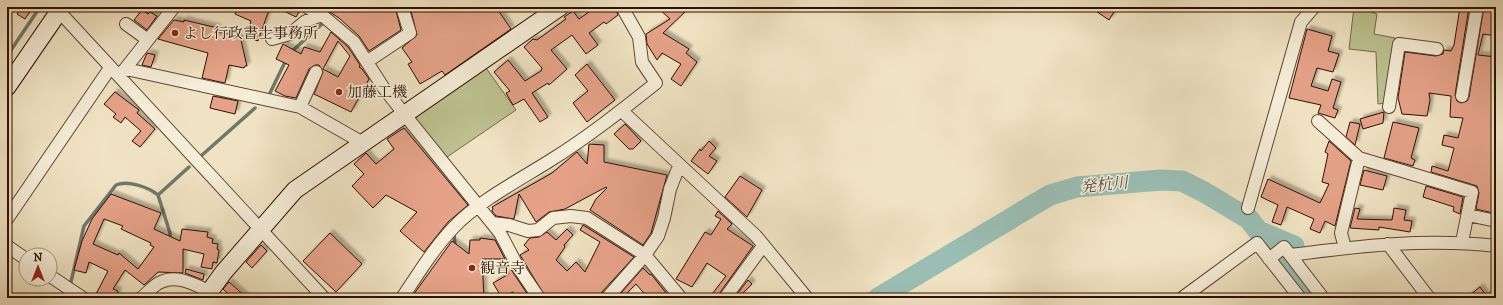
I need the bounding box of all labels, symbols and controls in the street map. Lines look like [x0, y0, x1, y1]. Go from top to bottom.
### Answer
place label: よし行政書士事務所 [183, 24, 318, 43]
marker: よし行政書士事務所 [170, 28, 180, 38]
place label: 加藤工機 [347, 83, 407, 102]
marker: 加藤工機 [334, 87, 344, 97]
water label: 発杭川 [1079, 172, 1131, 197]
north arrow [18, 247, 58, 287]
text: N [33, 251, 43, 265]
place label: 観音寺 [480, 259, 525, 278]
marker: 観音寺 [467, 263, 477, 273]

